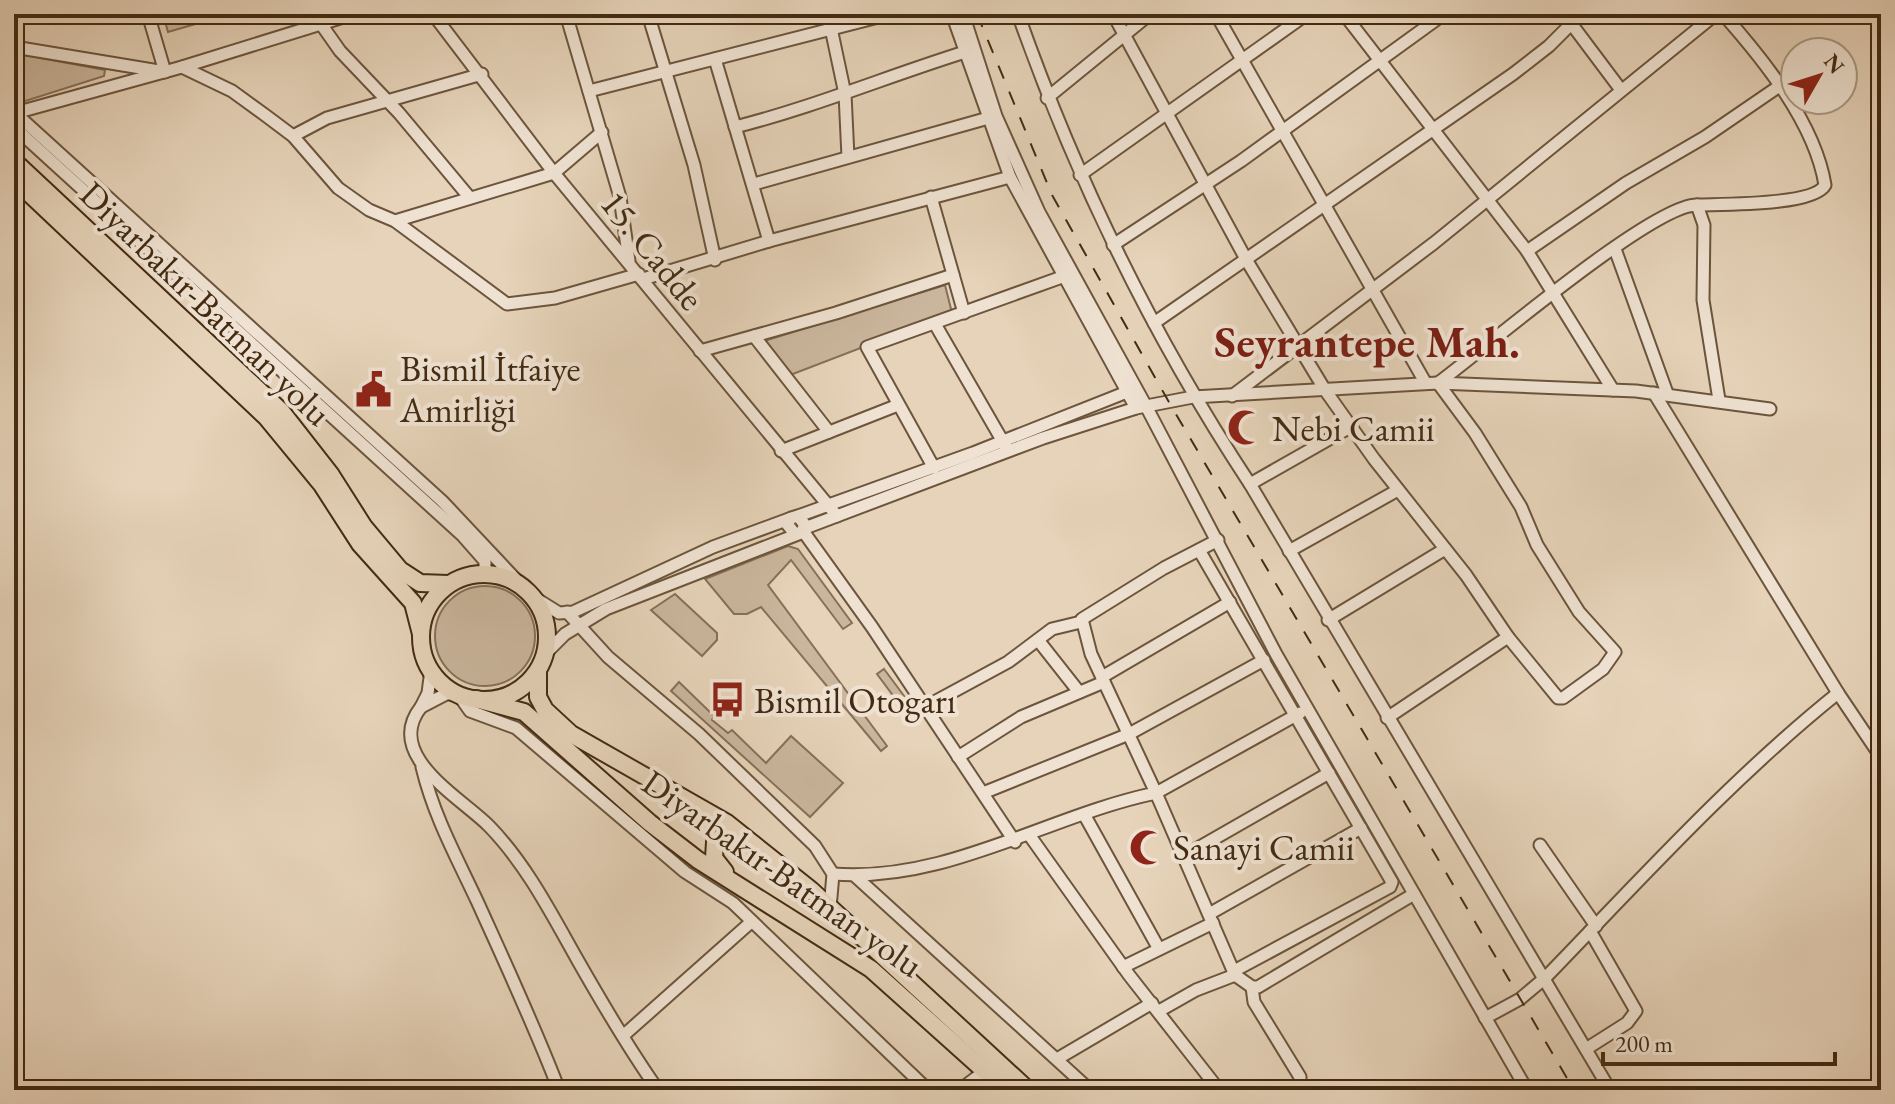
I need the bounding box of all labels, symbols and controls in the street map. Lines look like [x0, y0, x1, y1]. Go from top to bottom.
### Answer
north arrow [1779, 36, 1859, 116]
text: N [1817, 48, 1851, 80]
street label: Diyarbakır-Batman yolu [70, 171, 342, 436]
street label: 15. Cadde [590, 181, 715, 320]
district label: Seyrantepe Mah. [1214, 313, 1520, 370]
place label: Bismil İtfaiye Amirliği [399, 345, 580, 433]
public building icon: Bismil İtfaiye Amirliği [355, 370, 393, 408]
place label: Nebi Camii [1272, 405, 1435, 452]
mosque icon: Nebi Camii [1227, 409, 1265, 447]
place label: Bismil Otogarı [754, 677, 956, 724]
bus stop icon: Bismil Otogarı [709, 681, 747, 719]
street label: Diyarbakır-Batman yolu [633, 759, 932, 988]
place label: Sanayi Camii [1173, 824, 1355, 871]
mosque icon: Sanayi Camii [1128, 828, 1166, 866]
scale bar [1603, 1016, 1835, 1066]
text: 200 m [1615, 1028, 1673, 1059]

